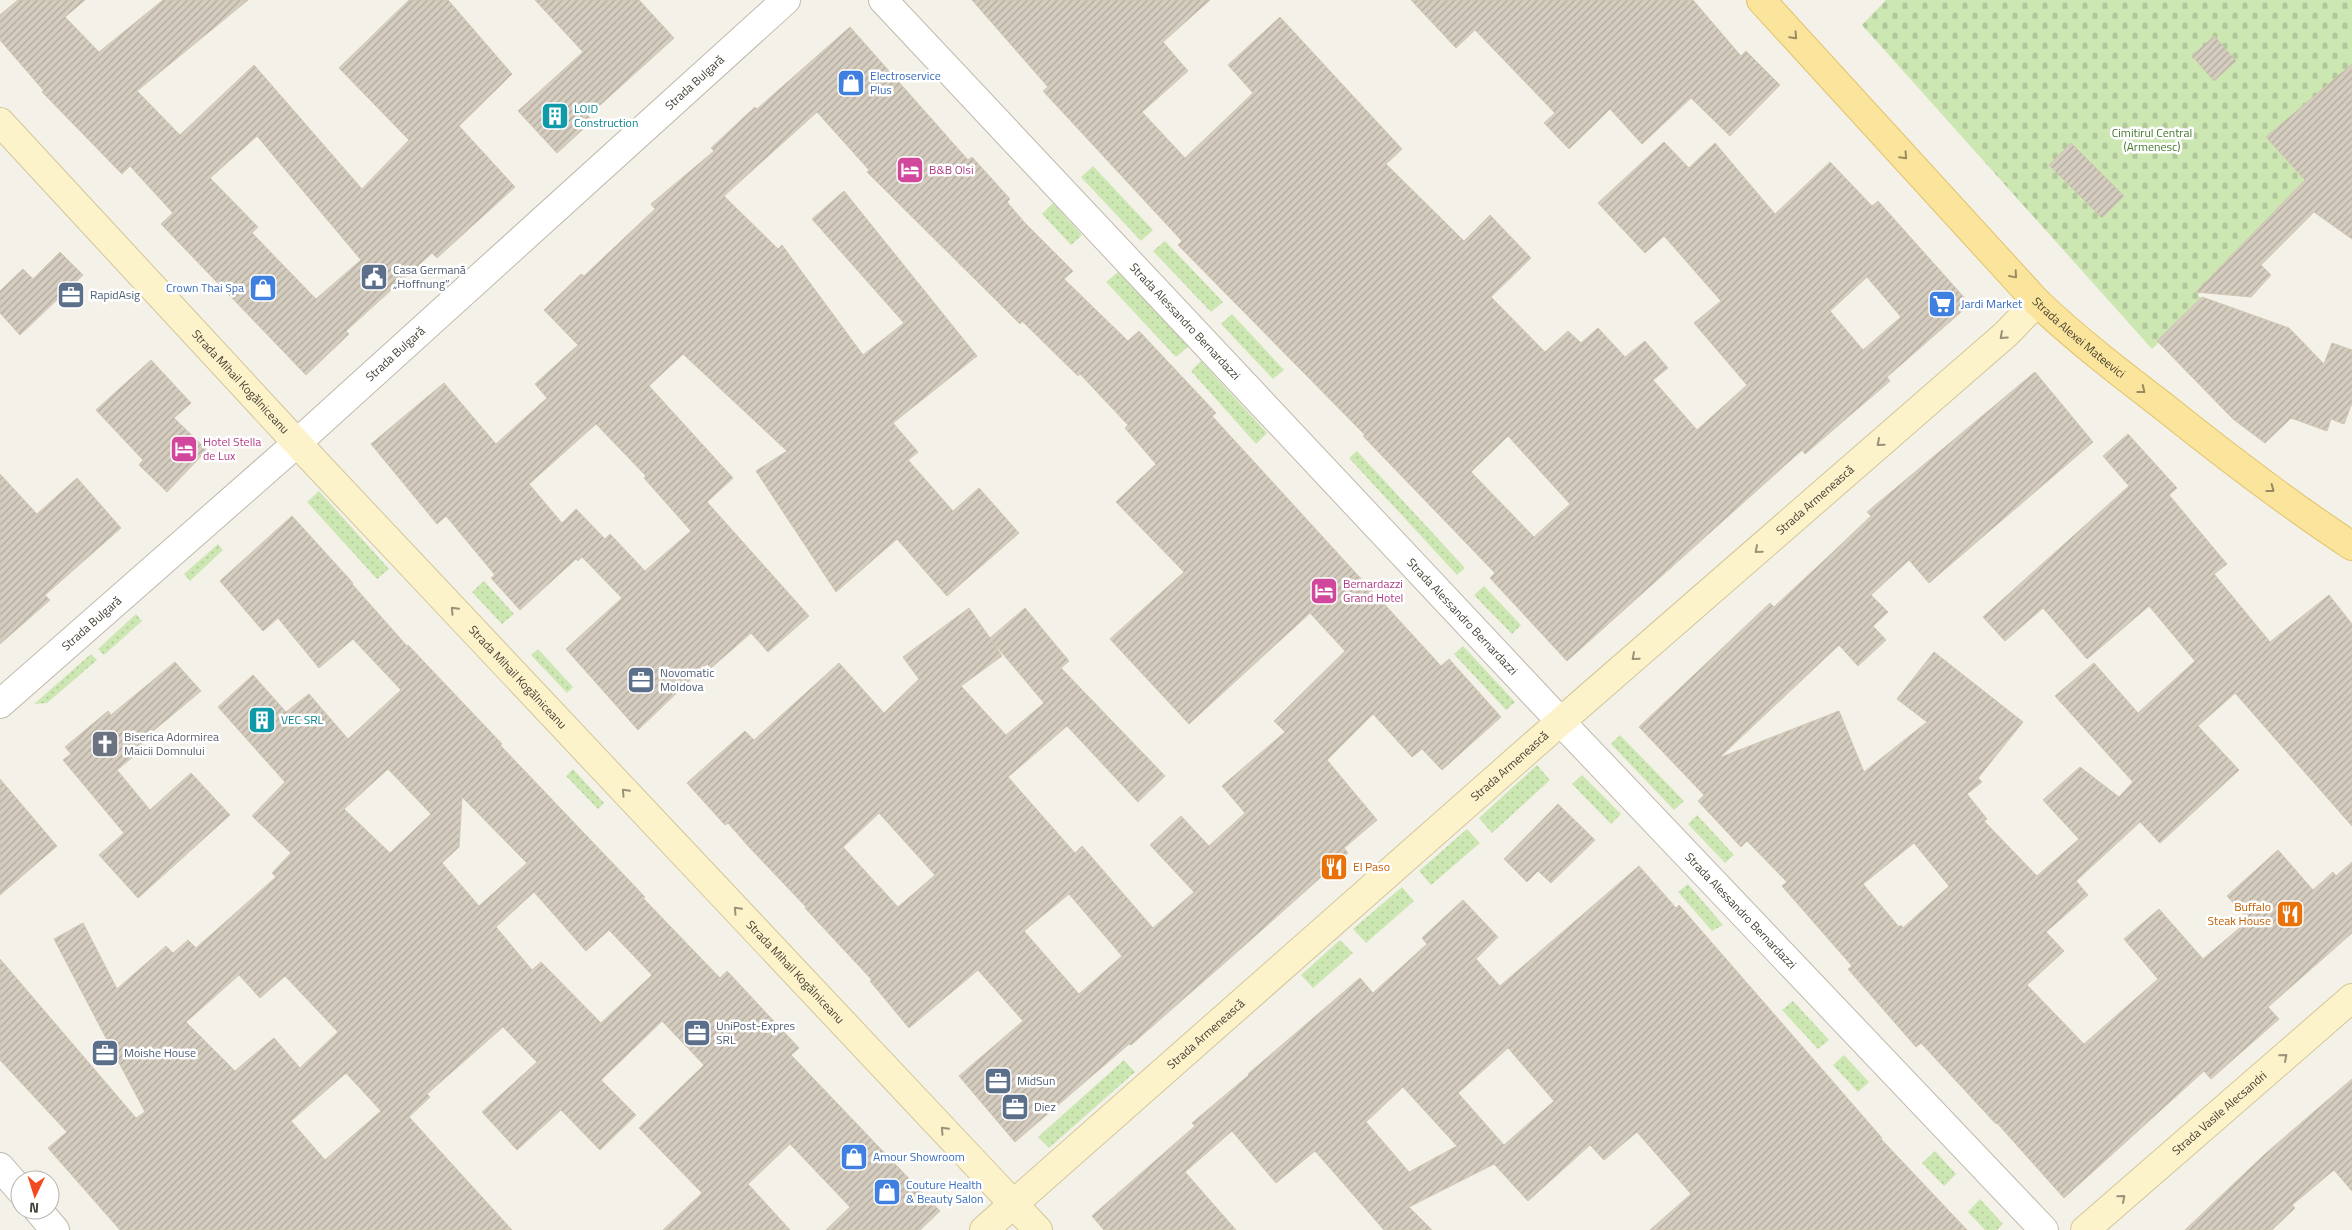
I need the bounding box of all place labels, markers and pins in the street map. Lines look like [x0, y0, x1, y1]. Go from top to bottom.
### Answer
place label: Electroservice Plus [870, 66, 941, 99]
shop icon: Electroservice Plus [836, 68, 866, 98]
place label: LOID Construction [574, 99, 638, 132]
building icon: LOID Construction [540, 101, 570, 131]
hotel icon: B&B Olsi [895, 155, 925, 185]
place label: B&B Olsi [929, 160, 974, 179]
place label: Casa Germană „Hoffnung” [393, 260, 466, 293]
public building icon: Casa Germană „Hoffnung” [359, 262, 389, 292]
shop icon: Crown Thai Spa [248, 273, 278, 303]
place label: Crown Thai Spa [166, 278, 244, 297]
office icon: RapidAsig [56, 280, 86, 310]
place label: RapidAsig [90, 285, 140, 304]
supermarket icon: Jardi Market [1927, 289, 1957, 319]
place label: Jardi Market [1961, 294, 2023, 313]
place label: Hotel Stella de Lux [203, 432, 261, 465]
hotel icon: Hotel Stella de Lux [169, 434, 199, 464]
place label: Bernardazzi Grand Hotel [1343, 574, 1403, 607]
hotel icon: Bernardazzi Grand Hotel [1309, 576, 1339, 606]
place label: Novomatic Moldova [660, 663, 714, 696]
office icon: Novomatic Moldova [626, 665, 656, 695]
building icon: VEC SRL [247, 705, 277, 735]
place label: VEC SRL [281, 710, 324, 729]
place label: Biserica Adormirea Maicii Domnului [124, 727, 219, 760]
church icon: Biserica Adormirea Maicii Domnului [90, 729, 120, 759]
restaurant icon: El Paso [1319, 852, 1349, 882]
place label: El Paso [1353, 857, 1390, 876]
place label: Buffalo Steak House [2208, 897, 2271, 930]
restaurant icon: Buffalo Steak House [2275, 899, 2305, 929]
place label: UniPost-Expres SRL [716, 1016, 795, 1049]
office icon: UniPost-Expres SRL [682, 1018, 712, 1048]
office icon: Moishe House [90, 1038, 120, 1068]
place label: Moishe House [124, 1043, 196, 1062]
office icon: MidSun [983, 1066, 1013, 1096]
place label: MidSun [1017, 1071, 1055, 1090]
office icon: Diez [1000, 1092, 1030, 1122]
place label: Diez [1034, 1097, 1056, 1116]
shop icon: Amour Showroom [839, 1142, 869, 1172]
place label: Amour Showroom [873, 1147, 965, 1166]
place label: Couture Health & Beauty Salon [906, 1175, 983, 1208]
shop icon: Couture Health & Beauty Salon [872, 1177, 902, 1207]

